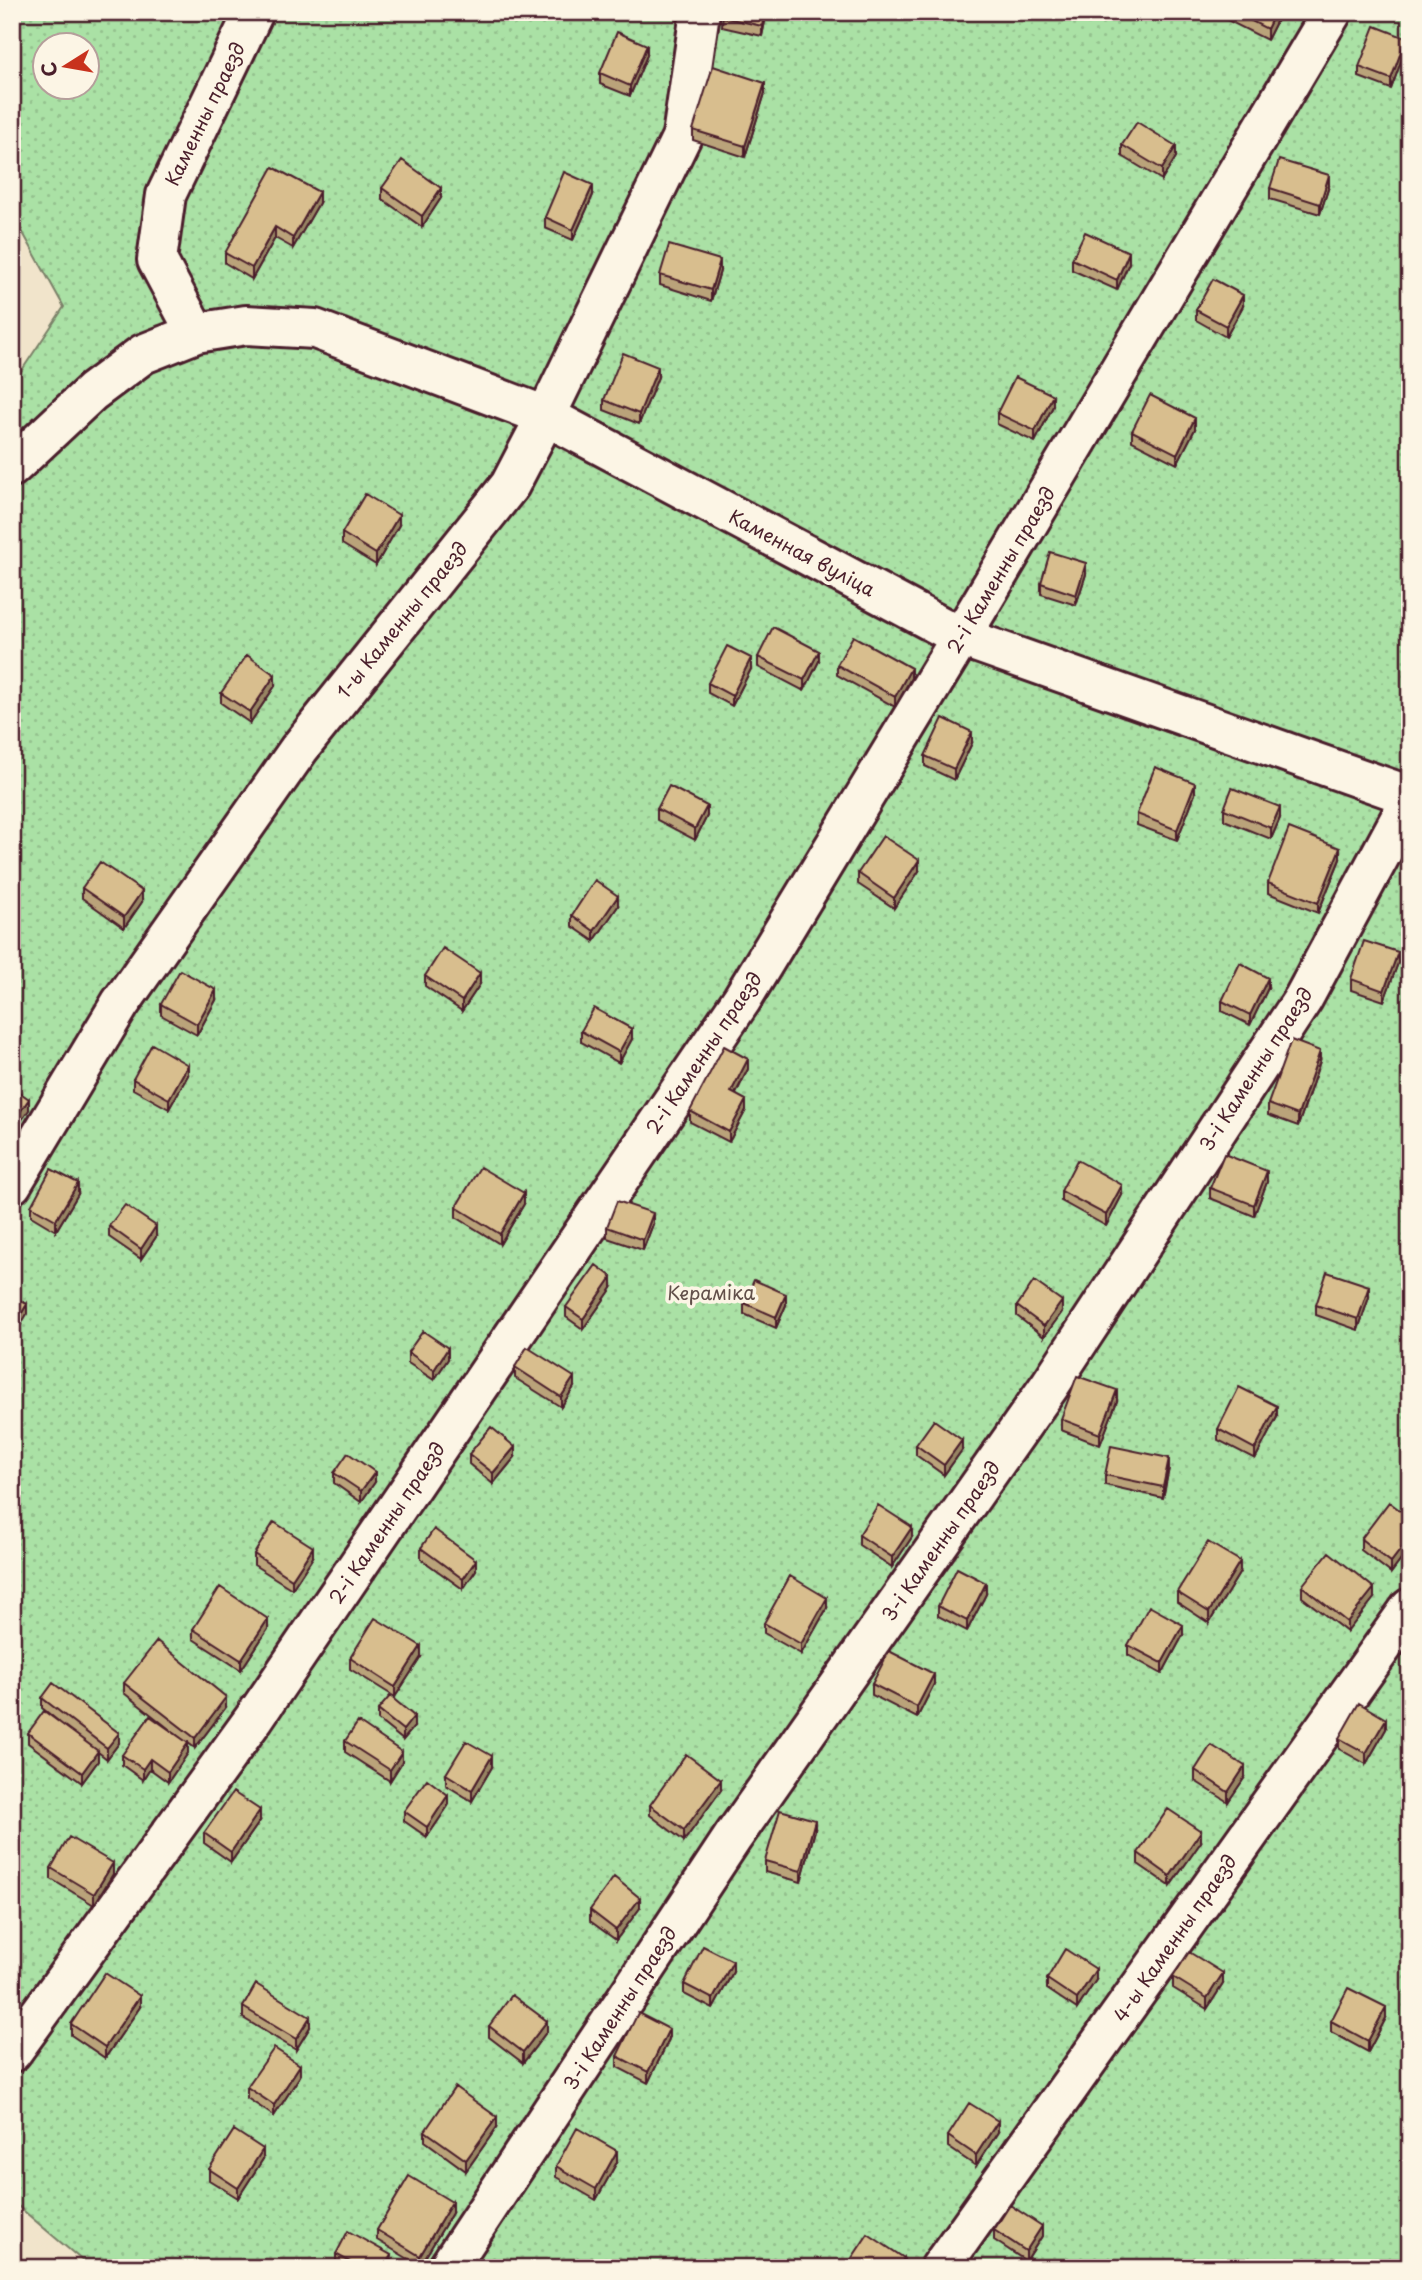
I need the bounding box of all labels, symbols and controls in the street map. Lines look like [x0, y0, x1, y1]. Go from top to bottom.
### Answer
north arrow [32, 32, 102, 102]
street label: Каменны праезд [157, 37, 251, 190]
text: С [33, 60, 63, 79]
street label: 2-і Каменны праезд [939, 481, 1061, 658]
street label: Каменная вуліца [724, 502, 881, 603]
street label: 1-ы Каменны праезд [329, 535, 473, 704]
street label: 2-і Каменны праезд [638, 966, 768, 1139]
street label: 3-і Каменны праезд [1192, 981, 1319, 1156]
park label: Кераміка [667, 1278, 755, 1306]
street label: 2-і Каменны праезд [321, 1436, 451, 1609]
street label: 3-і Каменны праезд [874, 1455, 1006, 1626]
street label: 4-ы Каменны праезд [1106, 1848, 1243, 2027]
street label: 3-і Каменны праезд [556, 1920, 683, 2095]

